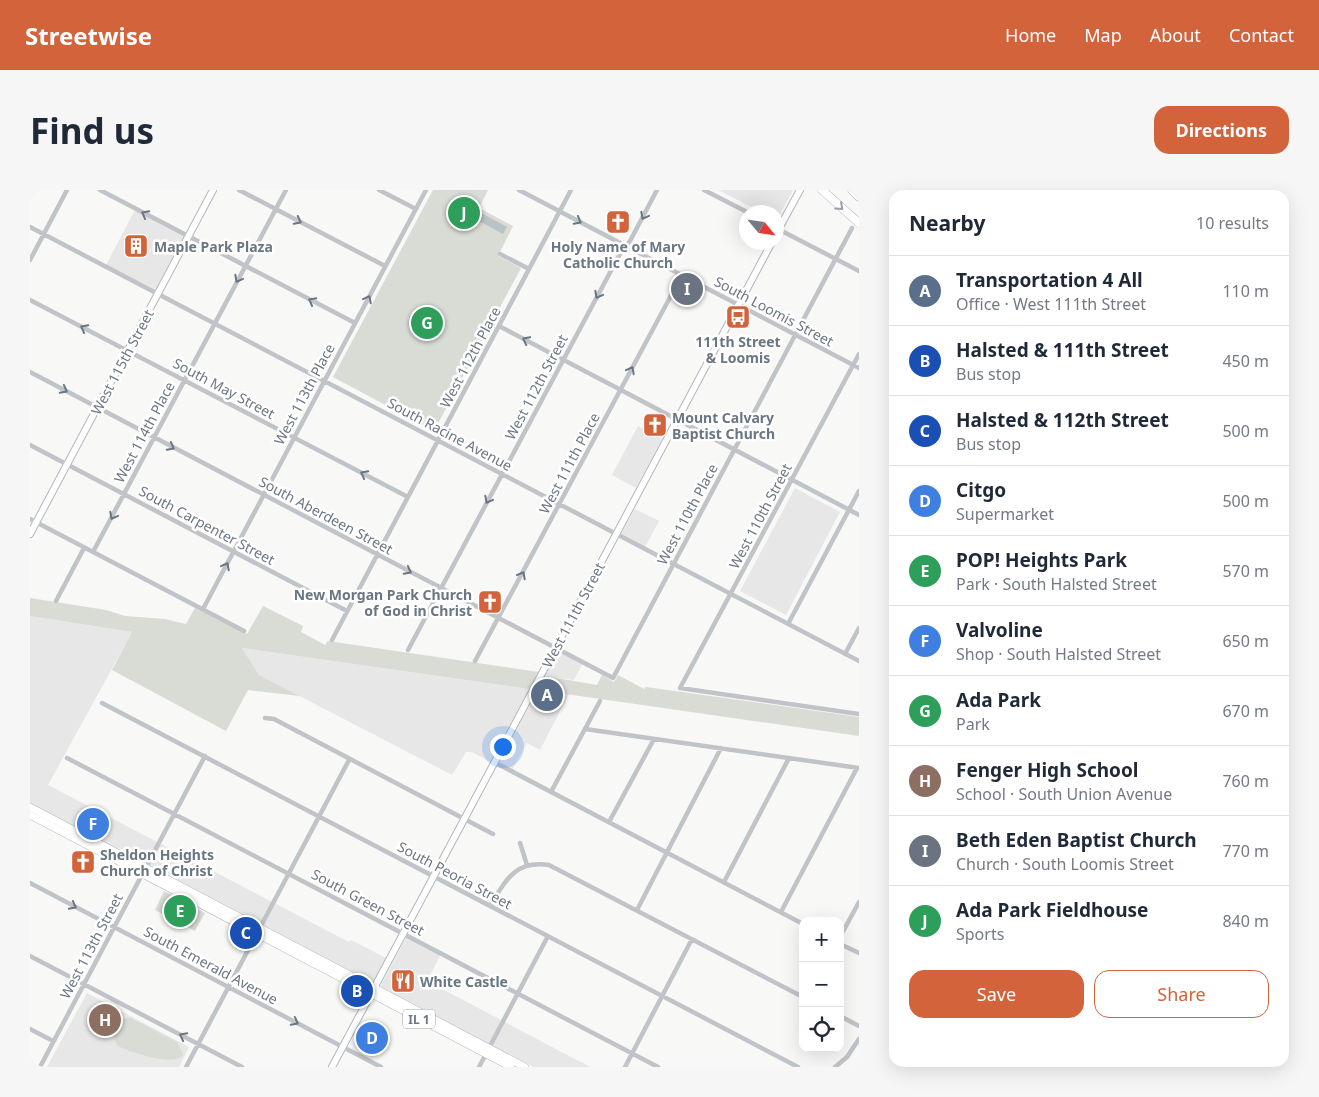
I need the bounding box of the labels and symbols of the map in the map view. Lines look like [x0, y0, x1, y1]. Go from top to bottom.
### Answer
pin: J [448, 194, 480, 232]
one-way arrow [835, 201, 844, 210]
north arrow [739, 205, 784, 250]
church icon: Holy Name of Mary Catholic Church [605, 209, 631, 235]
one-way arrow [141, 210, 150, 220]
one-way arrow [640, 210, 650, 219]
one-way arrow [293, 214, 302, 224]
one-way arrow [573, 215, 582, 225]
building icon: Maple Park Plaza [123, 233, 149, 259]
place label: Maple Park Plaza [154, 237, 273, 256]
place label: Holy Name of Mary Catholic Church [551, 237, 685, 272]
pin: I [671, 270, 703, 308]
street label: South Loomis Street [711, 271, 837, 351]
one-way arrow [234, 274, 244, 283]
one-way arrow [594, 290, 604, 299]
one-way arrow [362, 296, 372, 305]
one-way arrow [308, 297, 317, 307]
street label: West 112th Place [435, 303, 505, 411]
pin: G [411, 304, 443, 342]
bus stop icon: 111th Street & Loomis [725, 304, 751, 330]
street label: West 115th Street [86, 306, 158, 418]
one-way arrow [81, 324, 90, 334]
street label: West 112th Street [500, 331, 572, 443]
place label: 111th Street & Loomis [695, 332, 781, 367]
one-way arrow [522, 336, 531, 346]
street label: West 113th Place [269, 340, 339, 448]
street label: South May Street [170, 353, 278, 423]
one-way arrow [625, 366, 635, 375]
street label: West 114th Place [109, 378, 179, 486]
one-way arrow [58, 384, 67, 394]
street label: South Racine Avenue [384, 393, 516, 475]
place label: Mount Calvary Baptist Church [672, 408, 775, 443]
street label: West 111th Place [534, 409, 604, 517]
church icon: Mount Calvary Baptist Church [642, 412, 668, 438]
one-way arrow [166, 440, 175, 450]
street label: West 110th Place [652, 460, 722, 568]
street label: West 110th Street [724, 460, 796, 572]
one-way arrow [361, 470, 370, 480]
street label: South Aberdeen Street [256, 472, 396, 558]
street label: South Carpenter Street [136, 481, 278, 569]
one-way arrow [484, 495, 494, 504]
one-way arrow [109, 510, 119, 519]
street label: West 111th Street [537, 559, 609, 671]
one-way arrow [220, 563, 230, 572]
one-way arrow [403, 565, 412, 575]
one-way arrow [515, 571, 525, 580]
place label: New Morgan Park Church of God in Christ [294, 585, 472, 620]
church icon: New Morgan Park Church of God in Christ [477, 589, 503, 615]
pin: A [531, 676, 563, 714]
your location [490, 734, 516, 760]
pin: F [77, 805, 109, 843]
street label: South Peoria Street [394, 837, 516, 913]
place label: Sheldon Heights Church of Christ [100, 845, 214, 880]
church icon: Sheldon Heights Church of Christ [70, 849, 96, 875]
street label: South Green Street [308, 864, 428, 940]
street label: West 113th Street [55, 890, 127, 1002]
pin: E [164, 892, 196, 930]
one-way arrow [68, 900, 77, 910]
pin: C [230, 914, 262, 952]
street label: South Emerald Avenue [141, 922, 281, 1008]
restaurant icon: White Castle [390, 968, 416, 994]
pin: B [341, 972, 373, 1010]
place label: White Castle [420, 972, 508, 991]
pin: H [89, 1001, 121, 1039]
road number: IL 1 [403, 1010, 435, 1029]
one-way arrow [289, 1016, 298, 1026]
pin: D [356, 1019, 388, 1057]
one-way arrow [179, 1032, 188, 1042]

